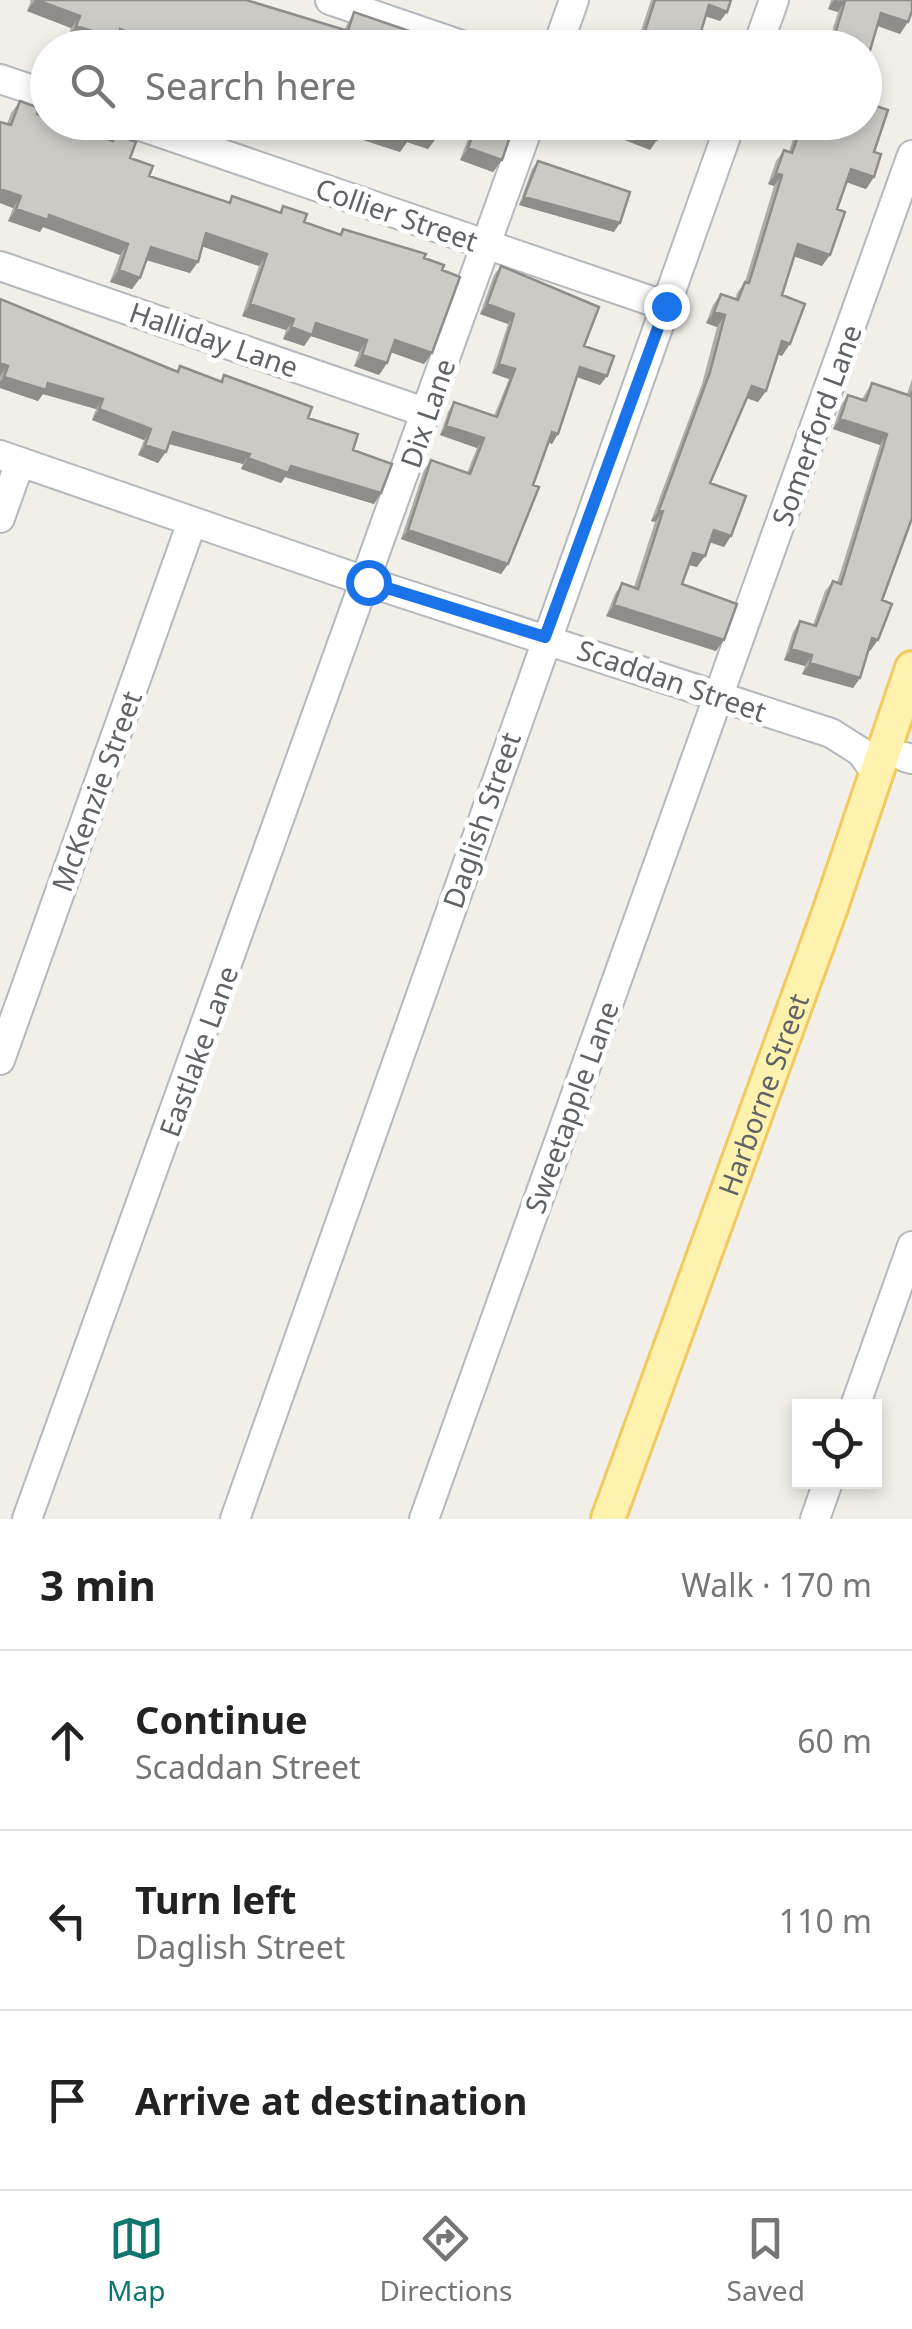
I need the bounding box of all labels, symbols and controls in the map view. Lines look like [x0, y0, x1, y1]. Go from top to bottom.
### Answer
search box [30, 30, 882, 140]
icon: search [65, 58, 120, 113]
text: Search here [145, 59, 356, 111]
street label: Collier Street [311, 169, 483, 259]
route end [644, 284, 690, 330]
street label: Halliday Lane [125, 292, 303, 386]
street label: Somerford Lane [762, 319, 870, 531]
street label: Dix Lane [391, 353, 463, 473]
route start [346, 560, 392, 606]
street label: Scaddan Street [572, 630, 772, 730]
street label: McKenzie Street [42, 685, 150, 897]
street label: Daglish Street [433, 727, 529, 913]
street label: Eastlake Lane [149, 960, 247, 1142]
street label: Harborne Street [709, 988, 817, 1201]
street label: Sweetapple Lane [515, 996, 627, 1218]
map controls [792, 1399, 882, 1489]
button: locate [792, 1399, 882, 1489]
text: 3 min [40, 1556, 156, 1613]
text: Walk · 170 m [681, 1563, 872, 1606]
text: Continue [135, 1693, 308, 1745]
icon: ahead [40, 1713, 95, 1768]
text: 60 m [797, 1719, 872, 1762]
text: Scaddan Street [135, 1745, 361, 1788]
text: Turn left [135, 1873, 297, 1925]
icon: left [40, 1893, 95, 1948]
text: 110 m [779, 1899, 872, 1942]
text: Daglish Street [135, 1925, 345, 1968]
icon: arrive [40, 2073, 95, 2128]
text: Arrive at destination [135, 2074, 527, 2126]
tab: Map [107, 2211, 165, 2309]
tab: Directions [380, 2211, 512, 2309]
tab: Saved [727, 2211, 805, 2309]

